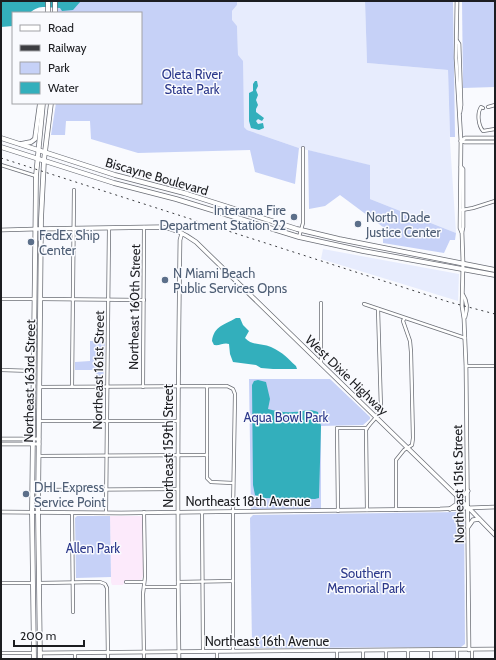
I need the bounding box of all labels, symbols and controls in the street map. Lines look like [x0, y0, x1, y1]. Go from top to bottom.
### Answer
legend [12, 12, 142, 104]
text: Road [48, 20, 74, 35]
text: Railway [48, 40, 86, 55]
text: Park [48, 60, 70, 75]
park label: Oleta River State Park [162, 66, 223, 97]
text: Water [48, 80, 79, 95]
street label: Biscayne Boulevard [104, 154, 210, 198]
place label: Interama Fire Department Station 22 [159, 202, 286, 233]
place label: North Dade Justice Center [365, 209, 442, 240]
marker: Interama Fire Department Station 22 [289, 212, 299, 222]
marker: North Dade Justice Center [353, 219, 363, 229]
place label: FedEx Ship Center [39, 227, 100, 258]
marker: FedEx Ship Center [26, 237, 36, 247]
street label: Northeast 160th Street [125, 243, 143, 370]
place label: N Miami Beach Public Services Opns [173, 265, 288, 296]
marker: N Miami Beach Public Services Opns [160, 275, 170, 285]
street label: Northeast 161st Street [89, 310, 107, 430]
street label: Northeast 163rd Street [20, 319, 38, 443]
street label: West Dixie Highway [302, 331, 392, 419]
street label: Northeast 159th Street [160, 384, 176, 508]
park label: Aqua Bowl Park [244, 409, 329, 425]
street label: Northeast 151st Street [449, 424, 467, 544]
place label: DHL Express Service Point [34, 479, 106, 510]
marker: DHL Express Service Point [21, 489, 31, 499]
street label: Northeast 18th Avenue [186, 493, 311, 509]
park label: Allen Park [66, 540, 120, 556]
park label: Southern Memorial Park [327, 565, 405, 596]
scale bar [14, 622, 84, 648]
text: 200 m [20, 628, 56, 643]
street label: Northeast 16th Avenue [205, 633, 330, 649]

